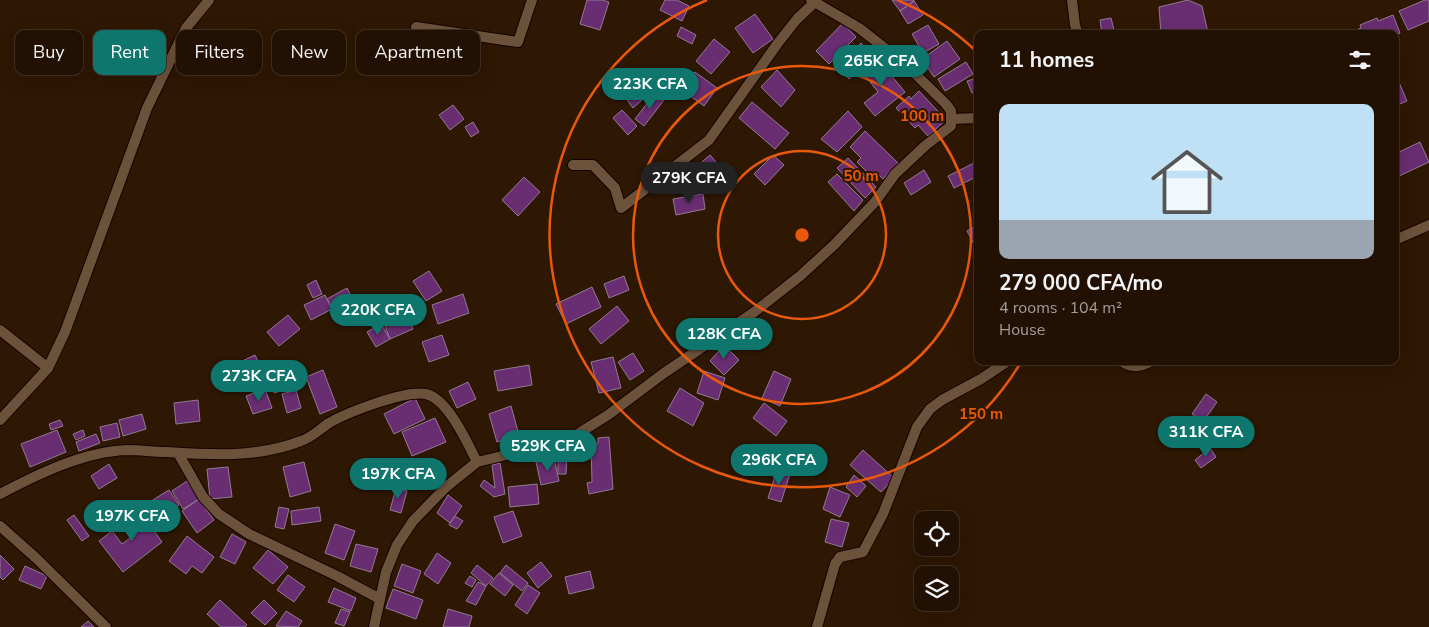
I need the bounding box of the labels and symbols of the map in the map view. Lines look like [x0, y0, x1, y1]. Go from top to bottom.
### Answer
pin: 265K CFA [829, 44, 933, 87]
pin: 223K CFA [598, 68, 702, 110]
text: 100 m [900, 106, 944, 126]
pin: 279K CFA [637, 162, 741, 204]
text: 50 m [843, 166, 879, 186]
centre of rings [793, 226, 811, 244]
pin: 220K CFA [326, 294, 430, 336]
pin: 128K CFA [672, 318, 776, 360]
pin: 273K CFA [207, 360, 311, 402]
text: 150 m [959, 404, 1003, 424]
pin: 311K CFA [1154, 416, 1258, 458]
pin: 529K CFA [496, 430, 600, 472]
pin: 296K CFA [727, 444, 831, 486]
pin: 197K CFA [346, 458, 450, 500]
pin: 197K CFA [80, 500, 184, 542]

